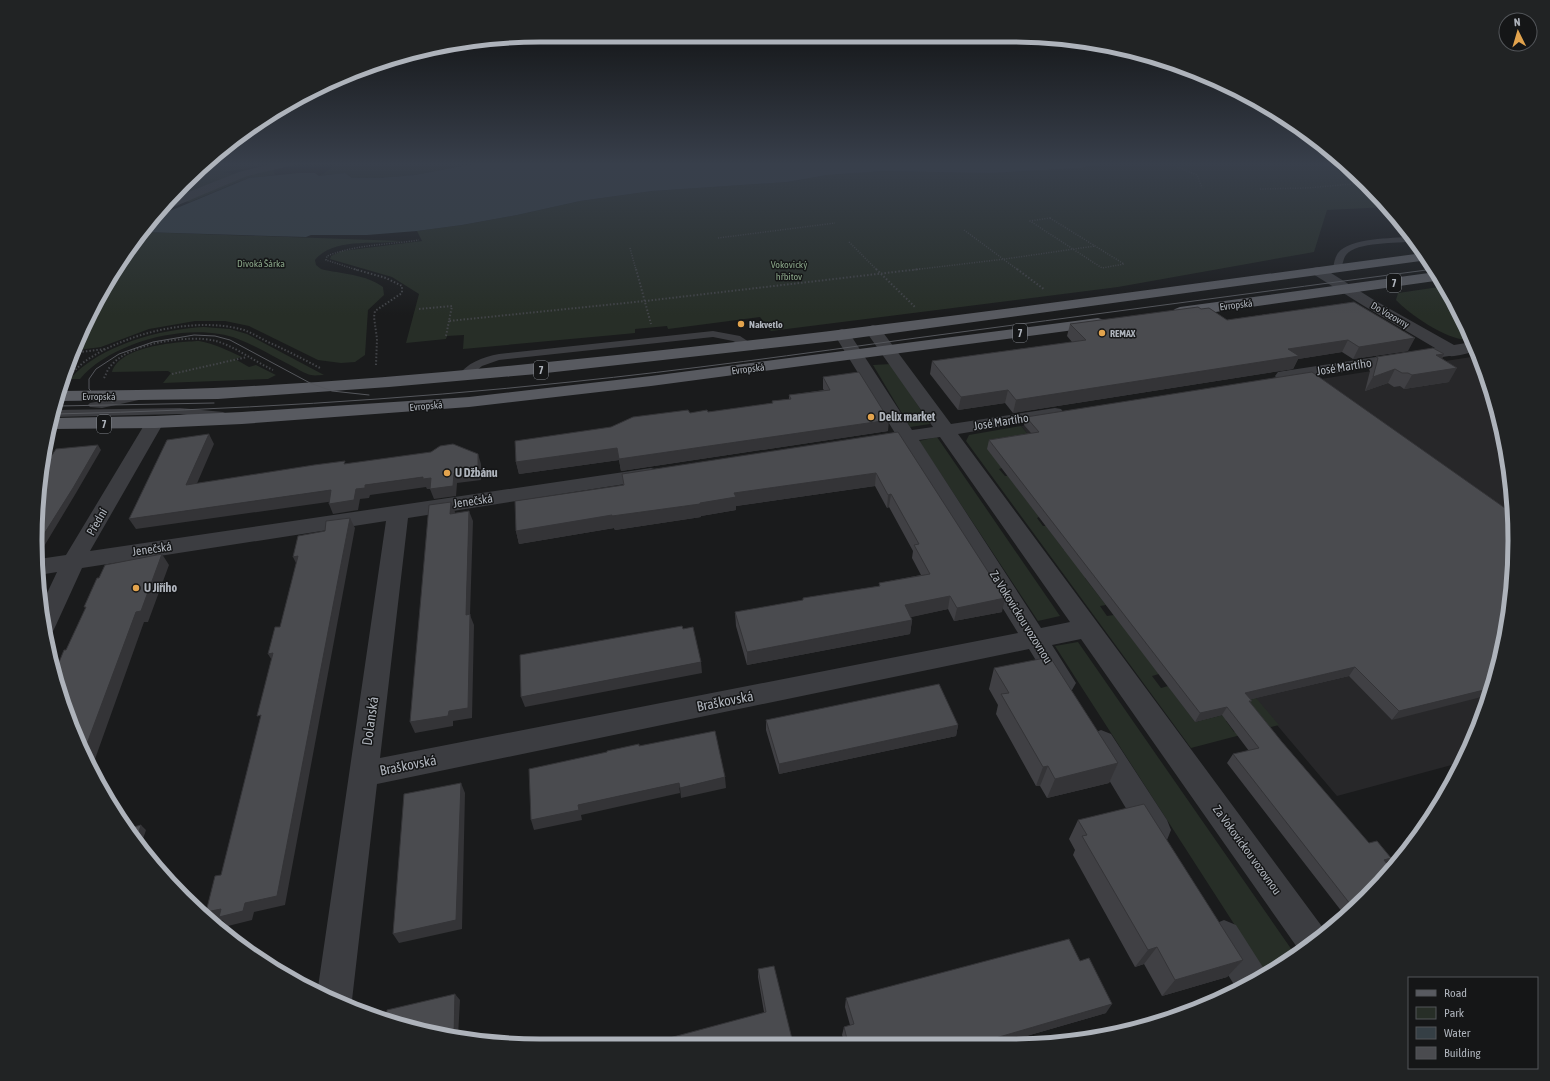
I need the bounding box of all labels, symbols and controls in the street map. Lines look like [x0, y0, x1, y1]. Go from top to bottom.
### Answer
north arrow [1498, 12, 1538, 52]
text: N [1513, 16, 1521, 28]
park label: Divoká Šárka [237, 258, 285, 269]
park label: Vokovický hřbitov [771, 259, 807, 282]
road number: 7 [1387, 274, 1401, 292]
street label: Evropská [1219, 297, 1254, 312]
street label: Do Vozovny [1369, 300, 1411, 330]
marker: Nakvetlo [736, 319, 746, 329]
place label: Nakvetlo [749, 319, 783, 330]
road number: 7 [1013, 324, 1027, 342]
marker: REMAX [1097, 328, 1107, 338]
place label: REMAX [1110, 328, 1136, 339]
street label: José Martího [1315, 356, 1373, 378]
road number: 7 [534, 361, 548, 379]
street label: Evropská [731, 361, 766, 376]
street label: Evropská [82, 391, 116, 402]
street label: Evropská [409, 399, 443, 413]
place label: Delix market [879, 410, 936, 424]
street label: José Martího [972, 411, 1030, 433]
marker: Delix market [866, 412, 876, 422]
road number: 7 [97, 415, 111, 433]
place label: U Džbánu [455, 466, 498, 480]
marker: U Džbánu [442, 468, 452, 478]
street label: Jenečská [452, 491, 494, 511]
street label: Přední [84, 506, 110, 538]
street label: Jenečská [131, 539, 173, 559]
street label: Za Vokovickou vozovnou [987, 568, 1055, 666]
place label: U Jiřího [144, 581, 177, 595]
marker: U Jiřího [131, 583, 141, 593]
street label: Braškovská [695, 688, 755, 714]
street label: Dolanská [359, 696, 381, 746]
street label: Braškovská [378, 752, 438, 778]
street label: Za Vokovickou vozovnou [1210, 803, 1284, 898]
legend [1408, 977, 1538, 1069]
text: Road [1444, 986, 1467, 1000]
text: Park [1444, 1006, 1465, 1020]
text: Water [1444, 1026, 1471, 1040]
text: Building [1444, 1046, 1482, 1060]

